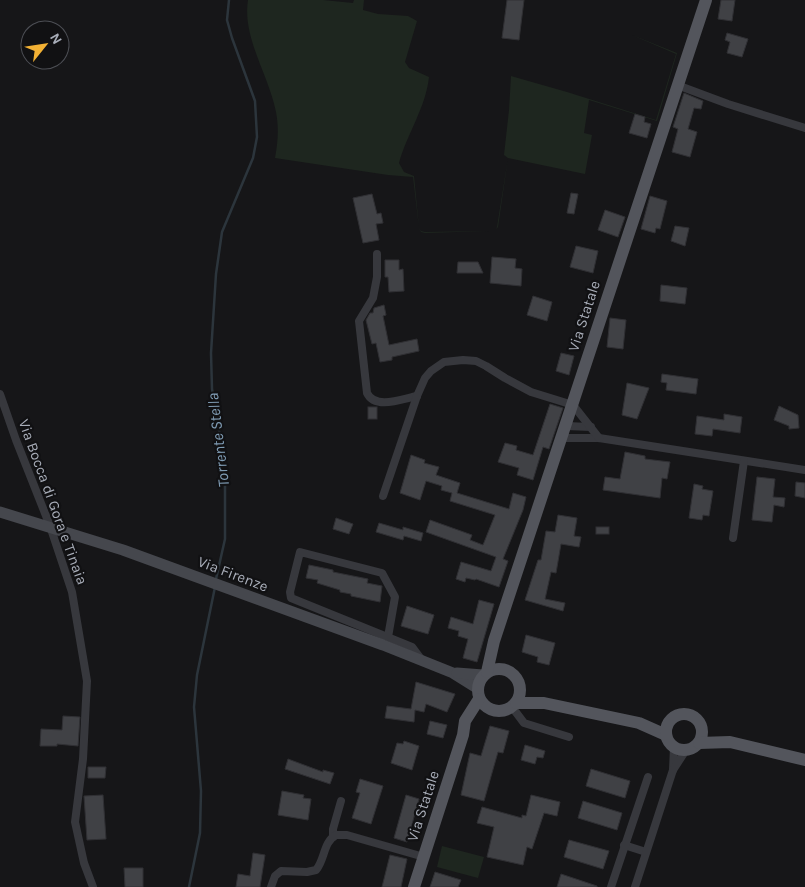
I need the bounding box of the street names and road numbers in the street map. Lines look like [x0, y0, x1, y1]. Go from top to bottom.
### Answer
street label: Via Statale [564, 278, 604, 354]
street label: Via Bocca di Gora e Tinaia [15, 417, 91, 587]
street label: Via Firenze [195, 552, 271, 596]
street label: Via Statale [403, 768, 443, 844]

